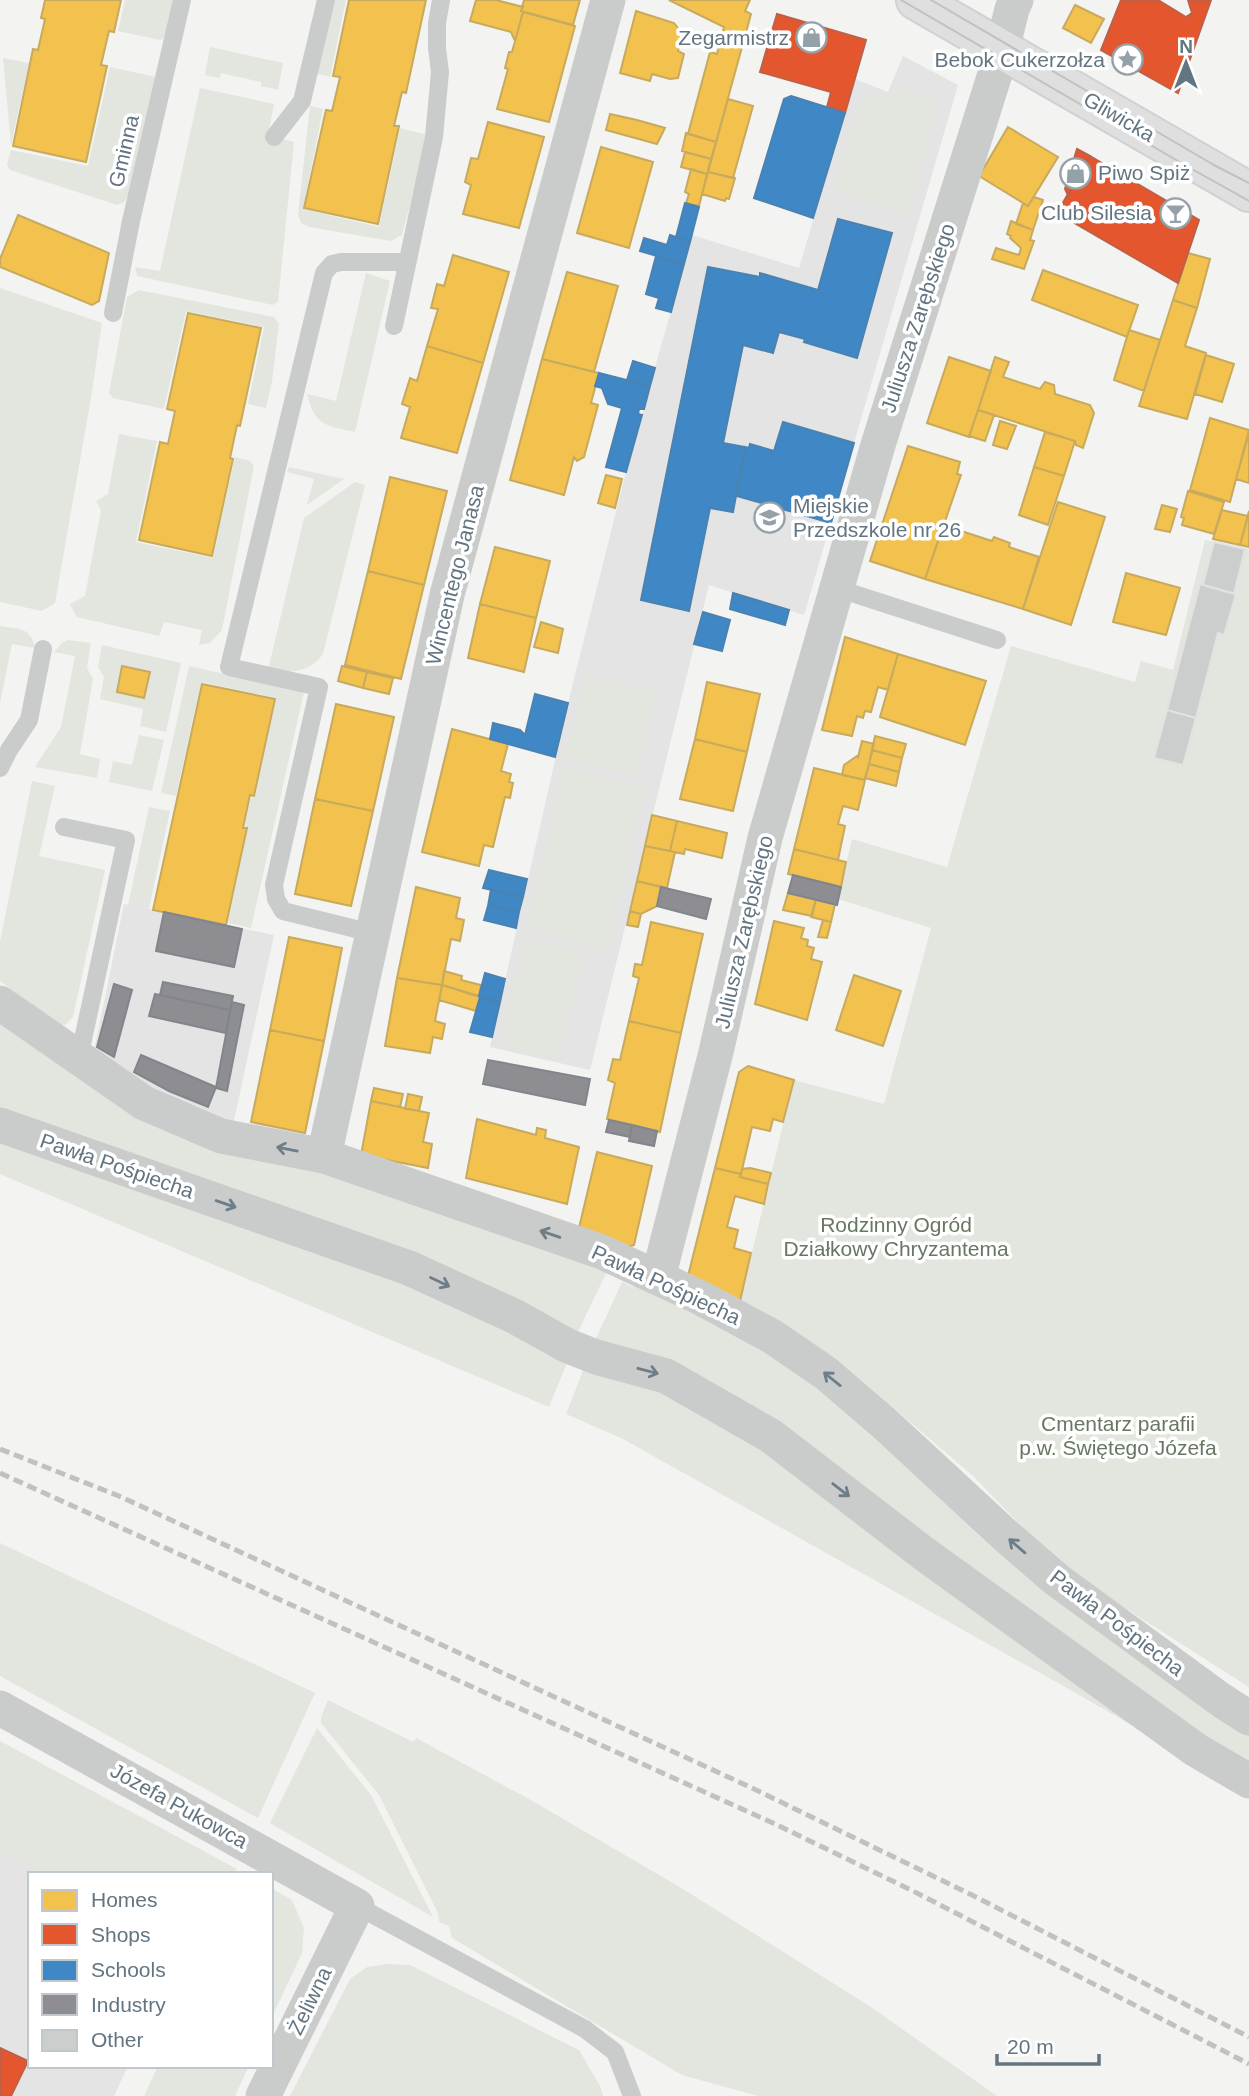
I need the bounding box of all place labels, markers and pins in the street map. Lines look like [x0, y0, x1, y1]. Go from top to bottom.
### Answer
shop icon: Zegarmistrz [795, 21, 829, 55]
place label: Zegarmistrz [678, 26, 789, 49]
place icon: Bebok Cukerzołza [1111, 43, 1145, 77]
place label: Bebok Cukerzołza [935, 48, 1105, 71]
shop icon: Piwo Spiż [1058, 156, 1092, 190]
place label: Piwo Spiż [1098, 161, 1190, 184]
bar icon: Club Silesia [1158, 196, 1192, 230]
place label: Club Silesia [1041, 201, 1152, 224]
place label: Miejskie Przedszkole nr 26 [793, 494, 961, 541]
school or university icon: Miejskie Przedszkole nr 26 [753, 501, 787, 535]

